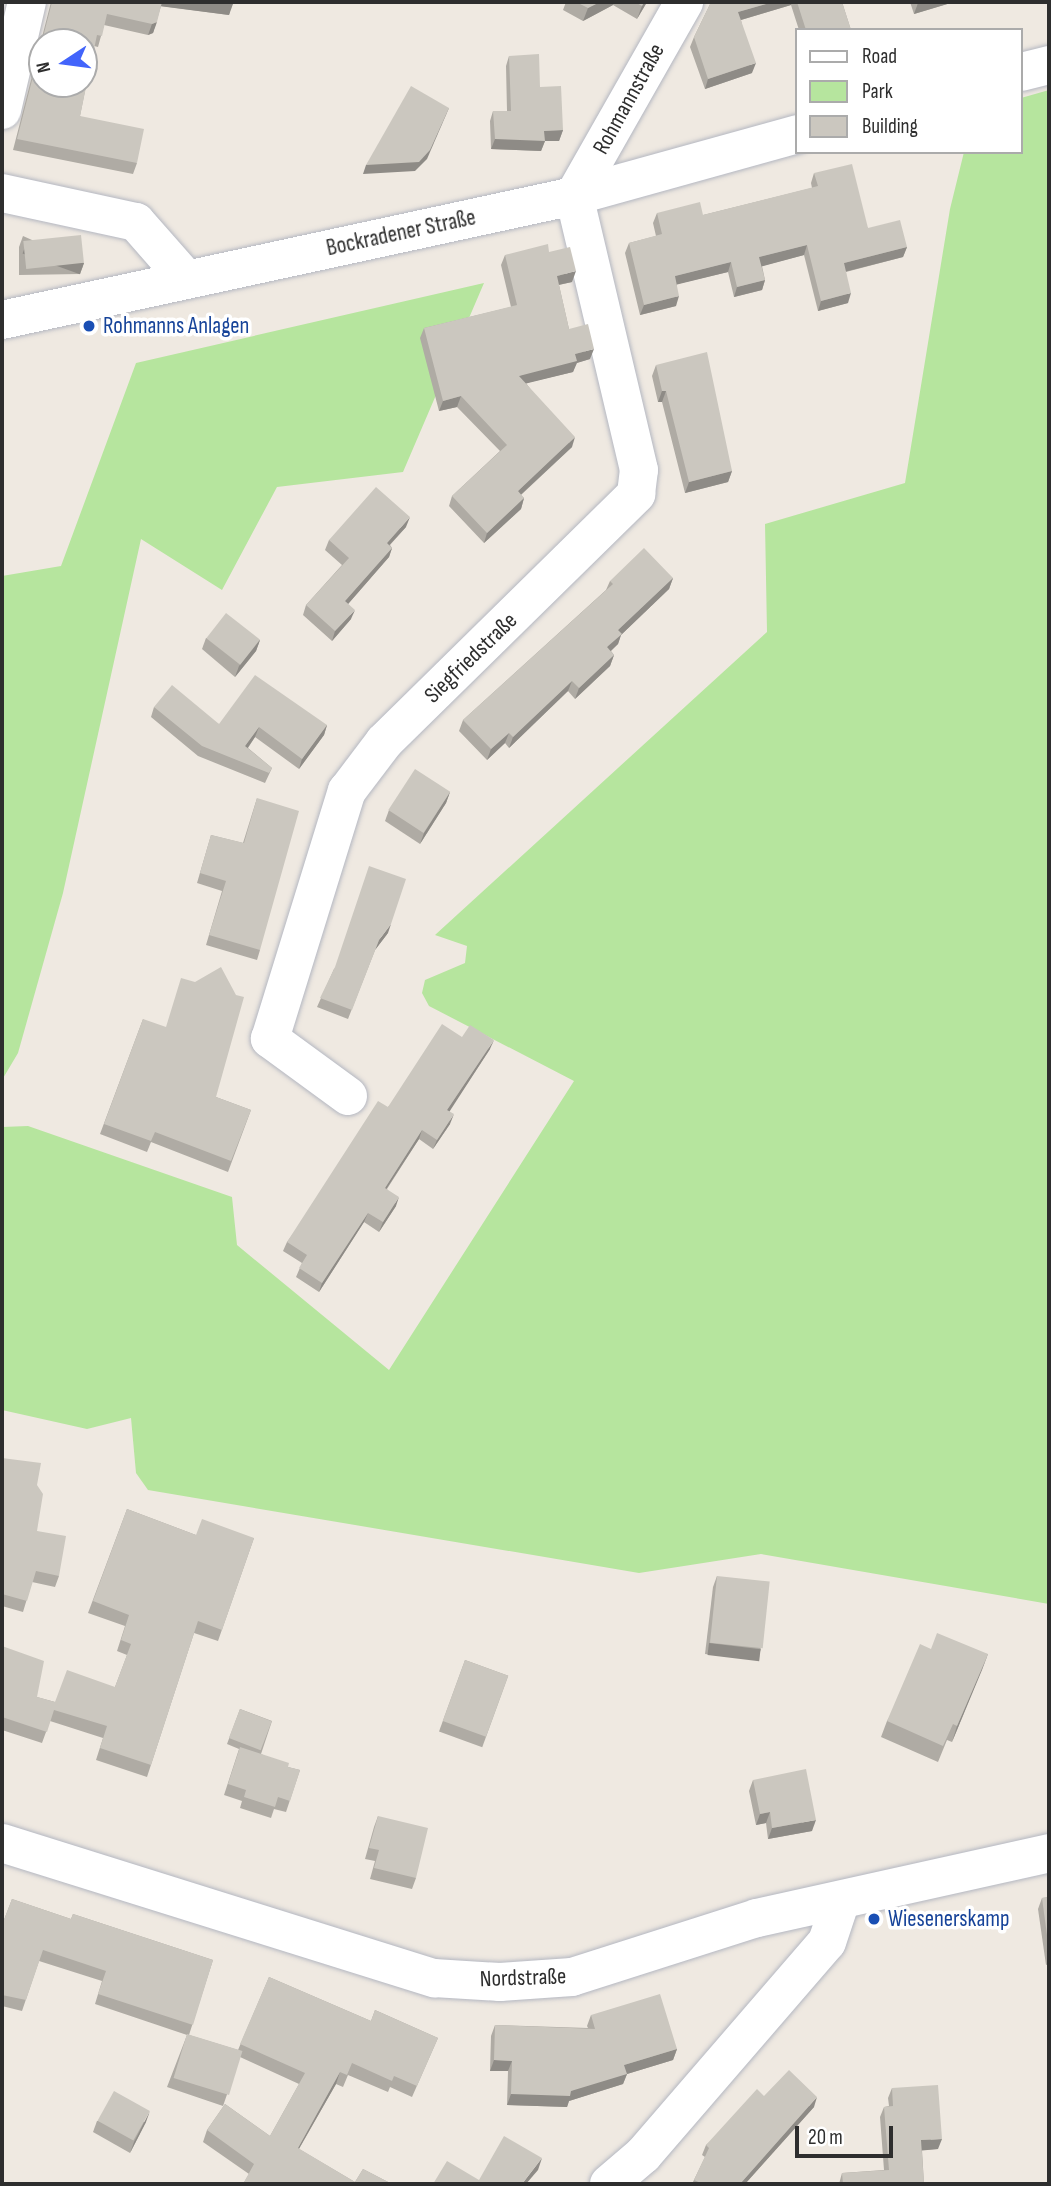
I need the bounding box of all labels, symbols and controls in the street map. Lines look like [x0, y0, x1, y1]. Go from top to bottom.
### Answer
north arrow [28, 28, 98, 98]
legend [796, 28, 1023, 154]
street label: Rohmannstraße [587, 39, 671, 159]
text: Road [862, 44, 897, 69]
text: N [32, 60, 56, 75]
text: Park [862, 79, 893, 104]
text: Building [862, 114, 918, 139]
street label: Bockradener Straße [324, 204, 478, 262]
place label: Rohmanns Anlagen [103, 312, 249, 340]
marker: Rohmanns Anlagen [81, 318, 97, 334]
street label: Siegfriedstraße [419, 607, 523, 709]
place label: Wiesenerskamp [888, 1905, 1010, 1933]
marker: Wiesenerskamp [866, 1911, 882, 1927]
street label: Nordstraße [479, 1963, 567, 1993]
scale bar [799, 2112, 897, 2156]
text: 20 m [808, 2125, 843, 2150]

